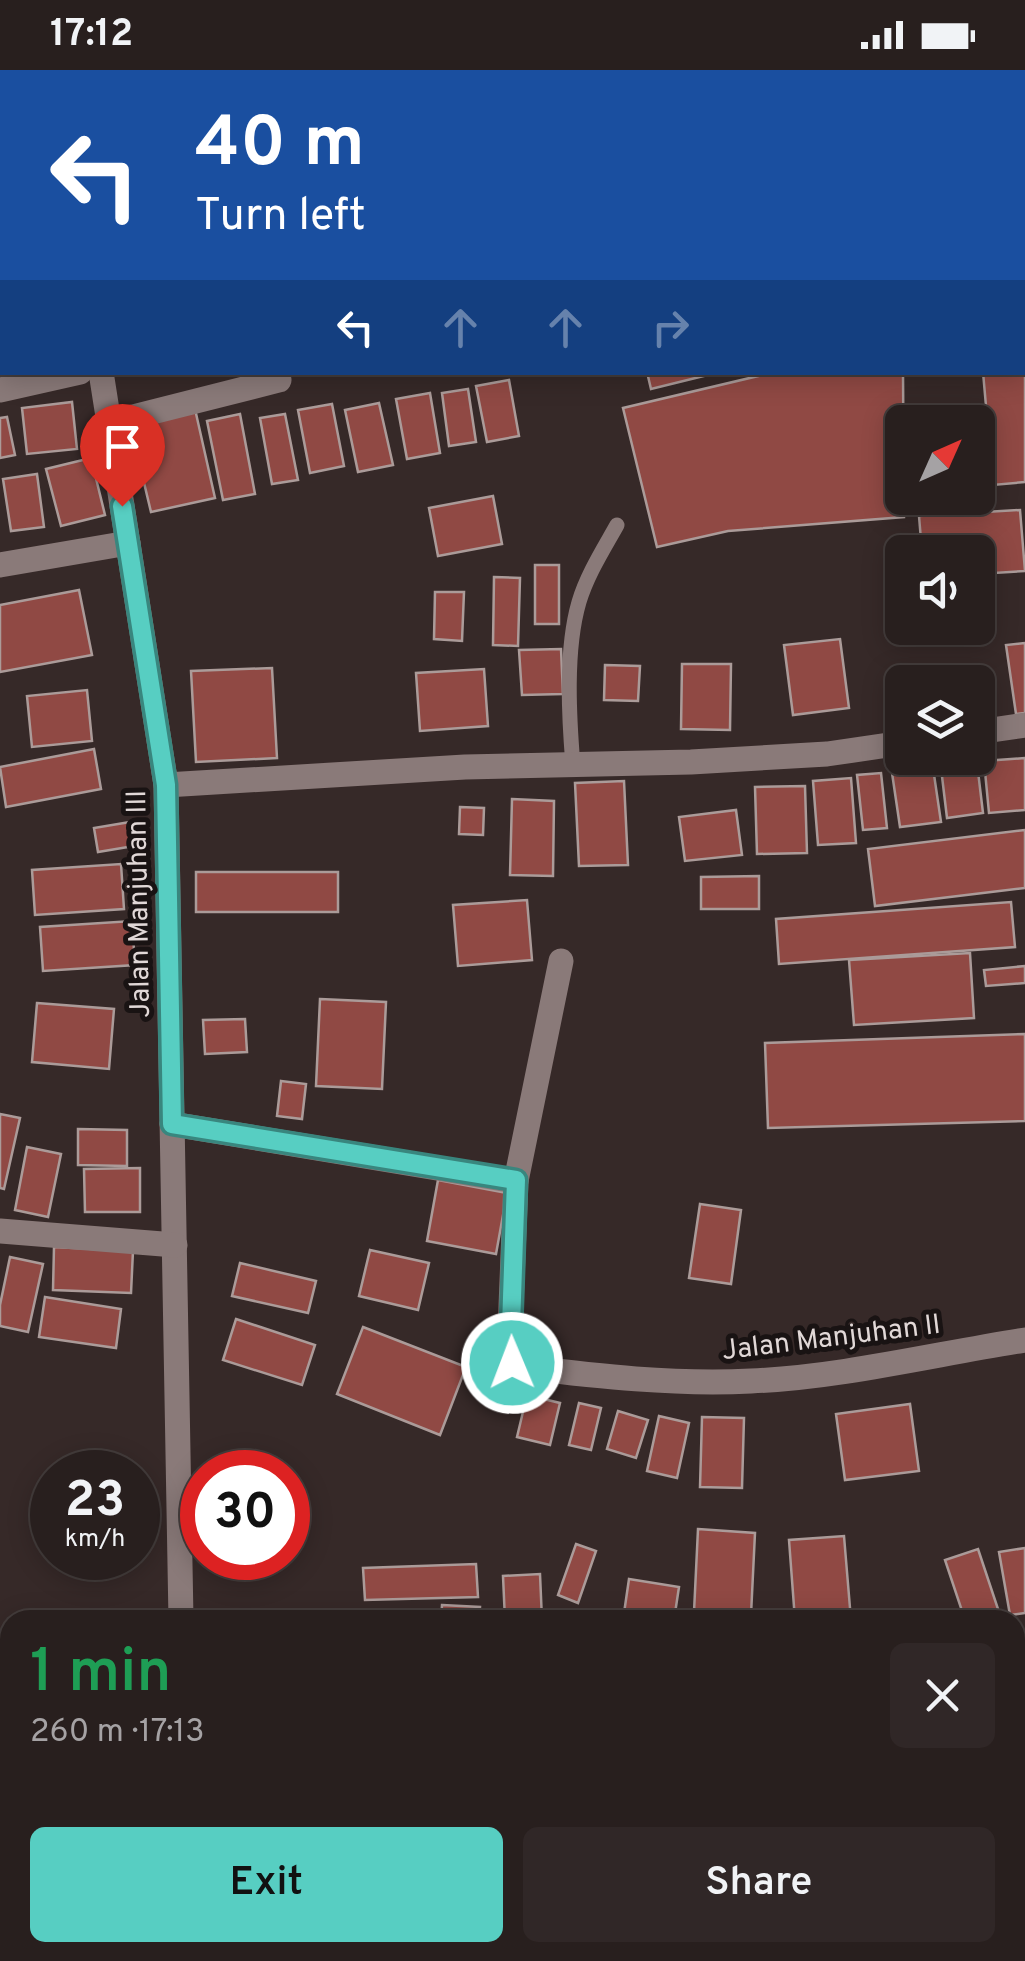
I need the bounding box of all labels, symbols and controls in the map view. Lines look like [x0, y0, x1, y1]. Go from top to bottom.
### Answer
text: 17:12 [50, 11, 133, 60]
text: 40 m [195, 102, 365, 191]
icon: left [30, 110, 160, 240]
text: Turn left [195, 189, 366, 246]
icon: left [328, 300, 383, 355]
icon: ahead [433, 300, 488, 355]
icon: ahead [538, 300, 593, 355]
icon: right [643, 300, 698, 355]
pin [80, 404, 165, 507]
north arrow [885, 405, 995, 515]
map controls [885, 405, 995, 775]
icon: arrive [95, 419, 150, 474]
button: sound [885, 535, 995, 645]
button: layers [885, 665, 995, 775]
street label: Jalan Manjuhan III [120, 790, 160, 1018]
street label: Jalan Manjuhan II [720, 1308, 943, 1370]
position arrow [460, 1311, 564, 1415]
speed limit sign: 30 [180, 1450, 310, 1580]
text: 23 [65, 1471, 125, 1534]
text: km/h [65, 1524, 125, 1556]
text: 1 min [30, 1637, 171, 1713]
button: close [890, 1643, 995, 1748]
text: 260 m · 17:13 [30, 1713, 205, 1753]
button: Exit [30, 1827, 503, 1942]
button: Share [523, 1827, 995, 1942]

